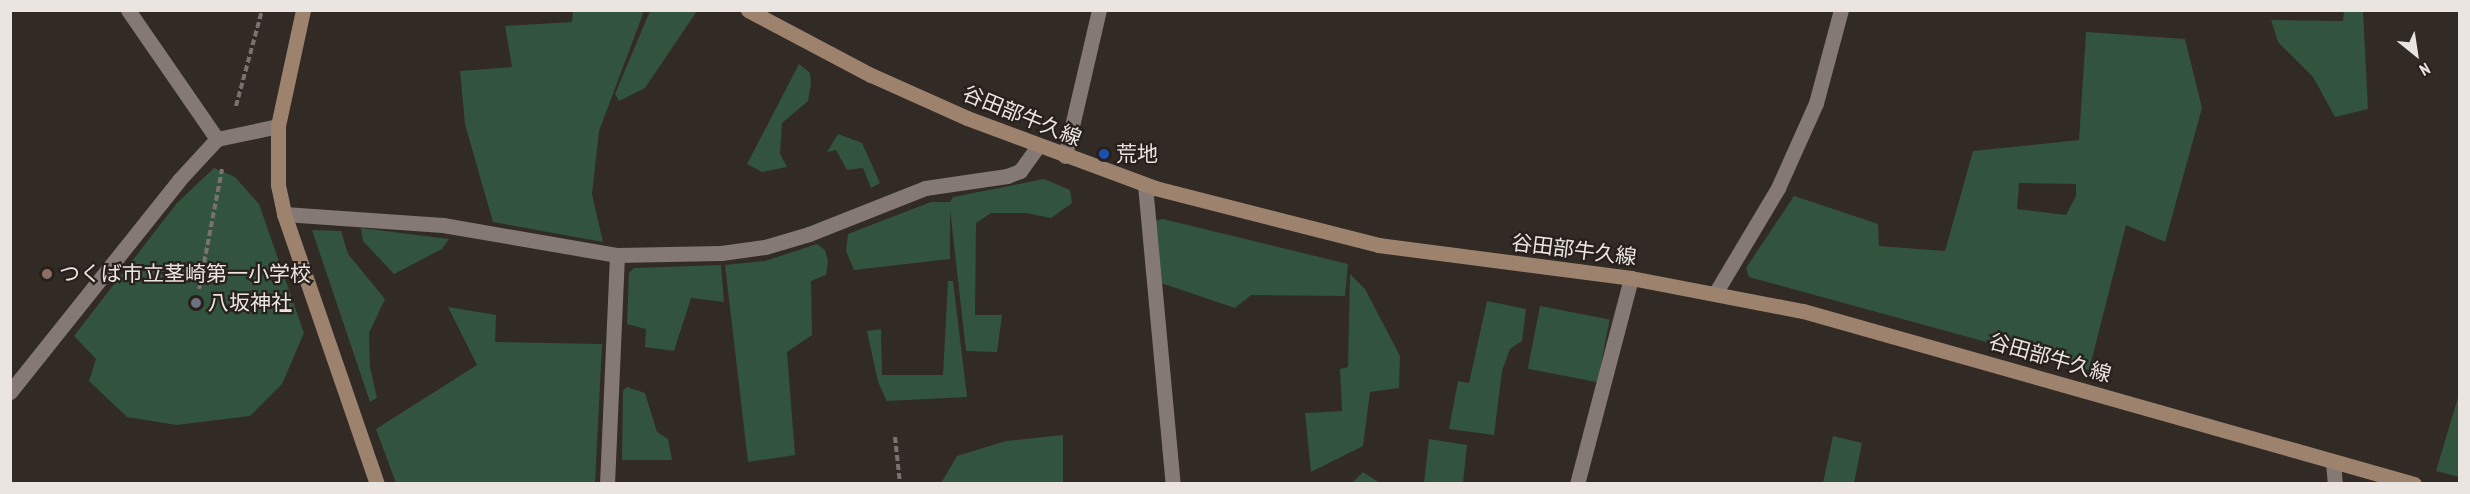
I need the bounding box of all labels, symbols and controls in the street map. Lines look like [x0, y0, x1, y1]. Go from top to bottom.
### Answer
north arrow [2386, 24, 2446, 84]
text: N [2416, 59, 2434, 80]
street label: 谷田部牛久線 [959, 81, 1085, 151]
place label: 荒地 [1116, 141, 1158, 167]
marker: 荒地 [1097, 147, 1111, 161]
street label: 谷田部牛久線 [1510, 230, 1638, 270]
place label: つくば市立茎崎第一小学校 [59, 261, 311, 287]
marker: つくば市立茎崎第一小学校 [40, 267, 54, 281]
place label: 八坂神社 [208, 290, 292, 316]
marker: 八坂神社 [189, 296, 203, 310]
street label: 谷田部牛久線 [1986, 329, 2114, 387]

